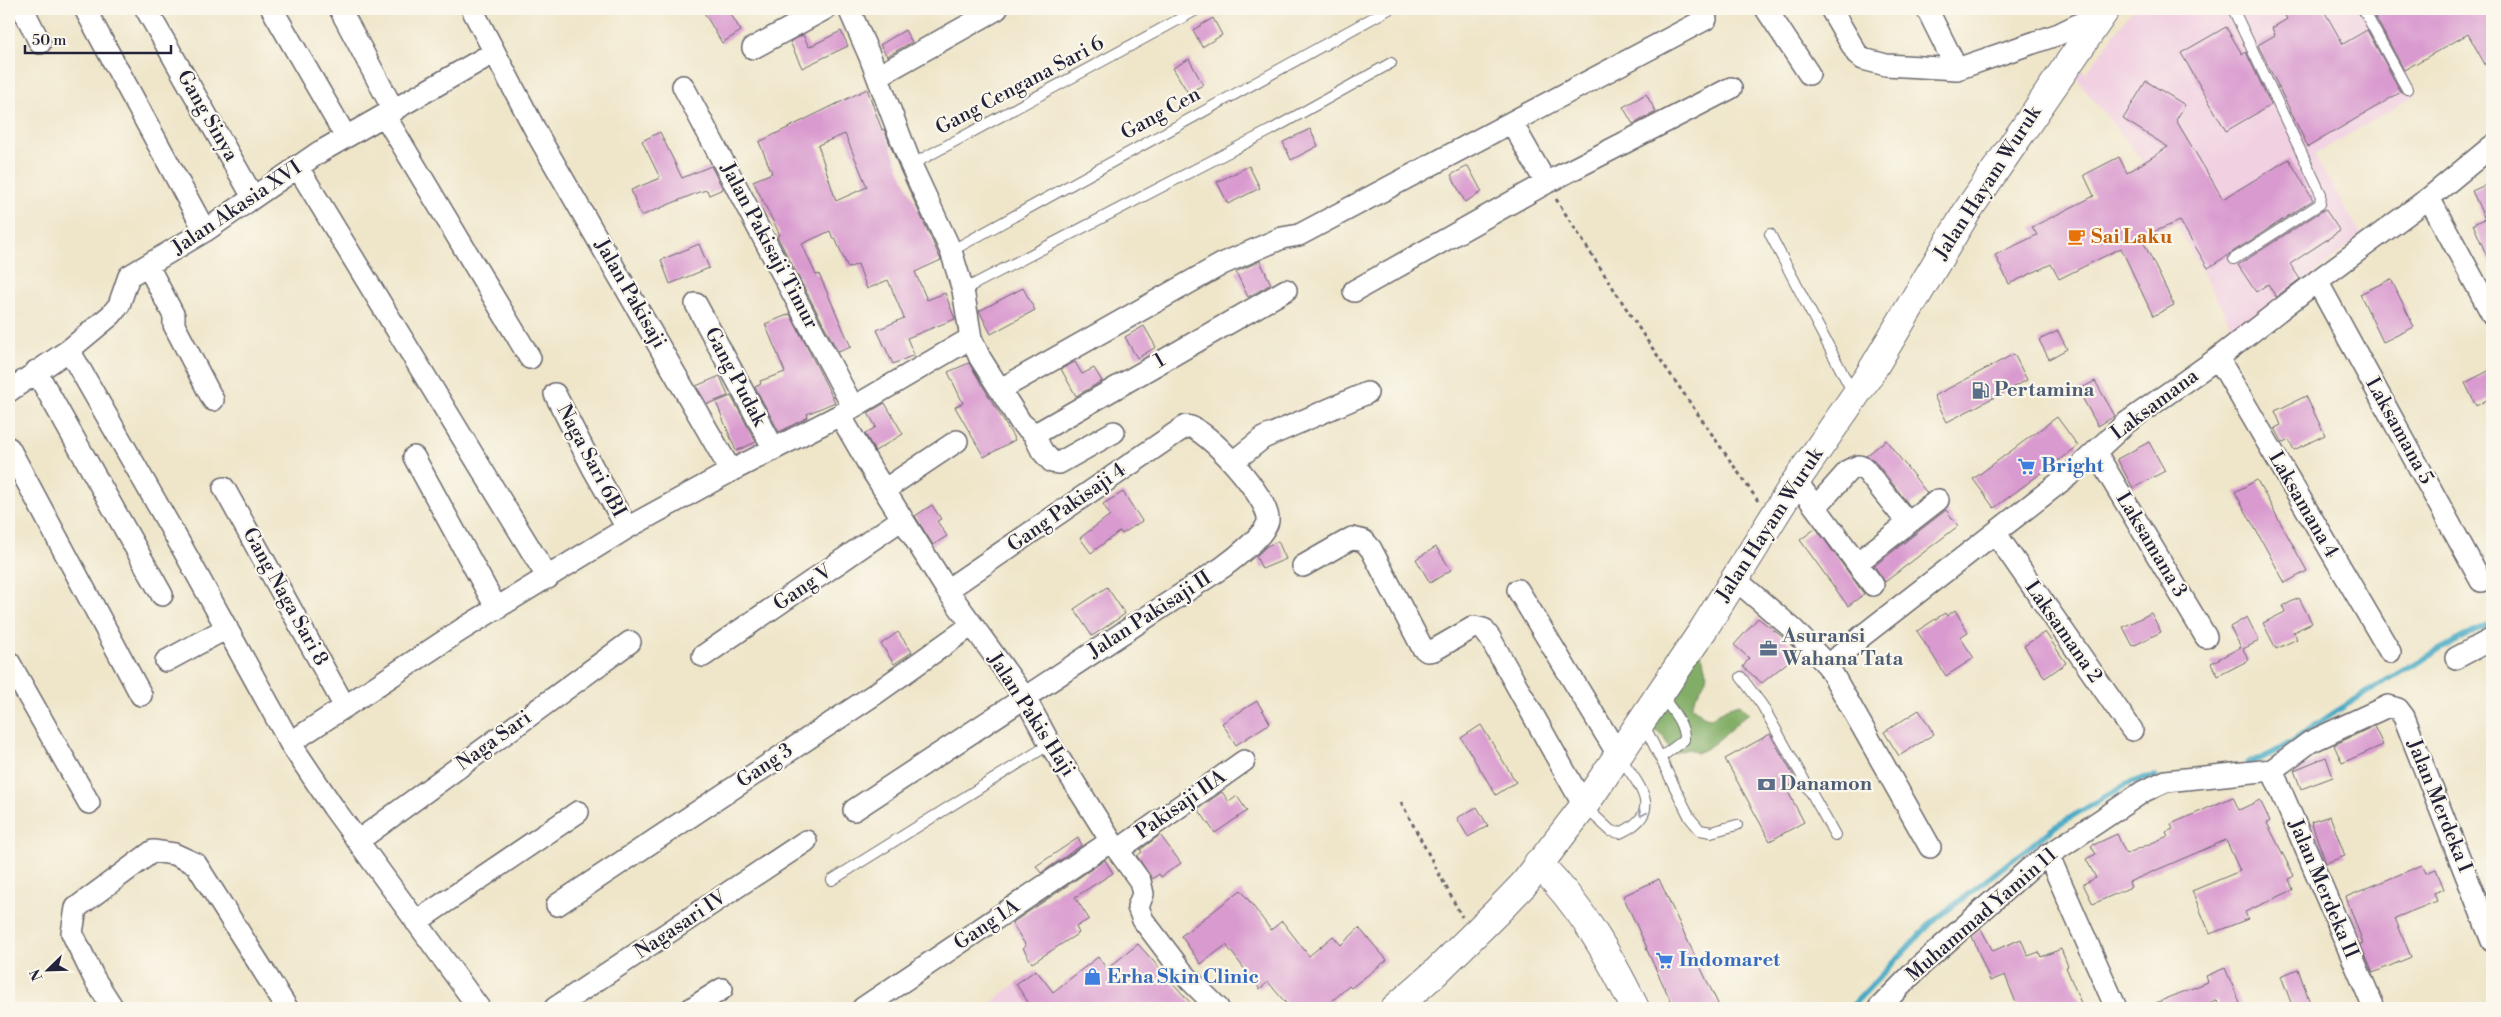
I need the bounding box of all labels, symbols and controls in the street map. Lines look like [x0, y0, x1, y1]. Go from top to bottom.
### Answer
scale bar [25, 22, 171, 54]
text: 50 m [32, 31, 66, 50]
street label: Gang Cengana Sari 6 [932, 31, 1108, 141]
street label: Gang Sinya [171, 66, 243, 167]
street label: Gang Cen [1117, 82, 1205, 146]
street label: Jalan Hayam Wuruk [1928, 100, 2048, 265]
street label: Jalan Akasia XVI [167, 155, 307, 261]
street label: Jalan Pakisaji Timur [714, 158, 824, 334]
place label: Sai Laku [2091, 225, 2173, 250]
cafe icon: Sai Laku [2067, 227, 2087, 247]
street label: Jalan Pakisaji [588, 234, 672, 354]
street label: Gang Pudak [699, 323, 772, 432]
street label: 1 [1150, 348, 1170, 374]
street label: Laksamana [2106, 363, 2204, 446]
street label: Laksamana 5 [2359, 373, 2439, 489]
place label: Pertamina [1994, 378, 2094, 403]
fuel station icon: Pertamina [1970, 380, 1990, 400]
street label: Naga Sari 6BI [551, 400, 631, 522]
street label: Jalan Hayam Wuruk [1710, 442, 1830, 607]
street label: Laksamana 4 [2262, 447, 2344, 563]
place label: Bright [2041, 454, 2105, 479]
supermarket icon: Bright [2017, 456, 2037, 476]
street label: Gang Pakisaji 4 [1003, 458, 1131, 558]
street label: Laksamana 3 [2110, 488, 2192, 602]
street label: Gang Naga Sari 8 [237, 524, 333, 670]
street label: Gang V [769, 559, 838, 617]
street label: Jalan Pakisaji II [1083, 566, 1217, 665]
street label: Laksamana 2 [2019, 576, 2107, 688]
place label: Asuransi Wahana Tata [1781, 624, 1904, 672]
office icon: Asuransi Wahana Tata [1758, 638, 1778, 658]
street label: Jalan Pakis Haji [981, 648, 1081, 782]
street label: Naga Sari [452, 705, 537, 777]
street label: Jalan Merdeka I [2401, 735, 2477, 877]
street label: Gang 3 [732, 738, 798, 794]
street label: Pakisaji IIA [1131, 764, 1232, 845]
place label: Danamon [1780, 772, 1873, 797]
bank icon: Danamon [1756, 774, 1776, 794]
one-way arrow [1638, 808, 1648, 817]
street label: Jalan Merdeka II [2282, 815, 2364, 963]
street label: Muhammad Yamin 11 [1901, 842, 2063, 987]
street label: Nagasari IV [630, 885, 732, 965]
street label: Gang 1A [949, 893, 1026, 956]
north arrow [22, 944, 72, 994]
place label: Indomaret [1679, 948, 1781, 973]
supermarket icon: Indomaret [1655, 950, 1675, 970]
place label: Erha Skin Clinic [1107, 965, 1259, 990]
text: N [27, 966, 47, 983]
shop icon: Erha Skin Clinic [1083, 967, 1103, 987]

